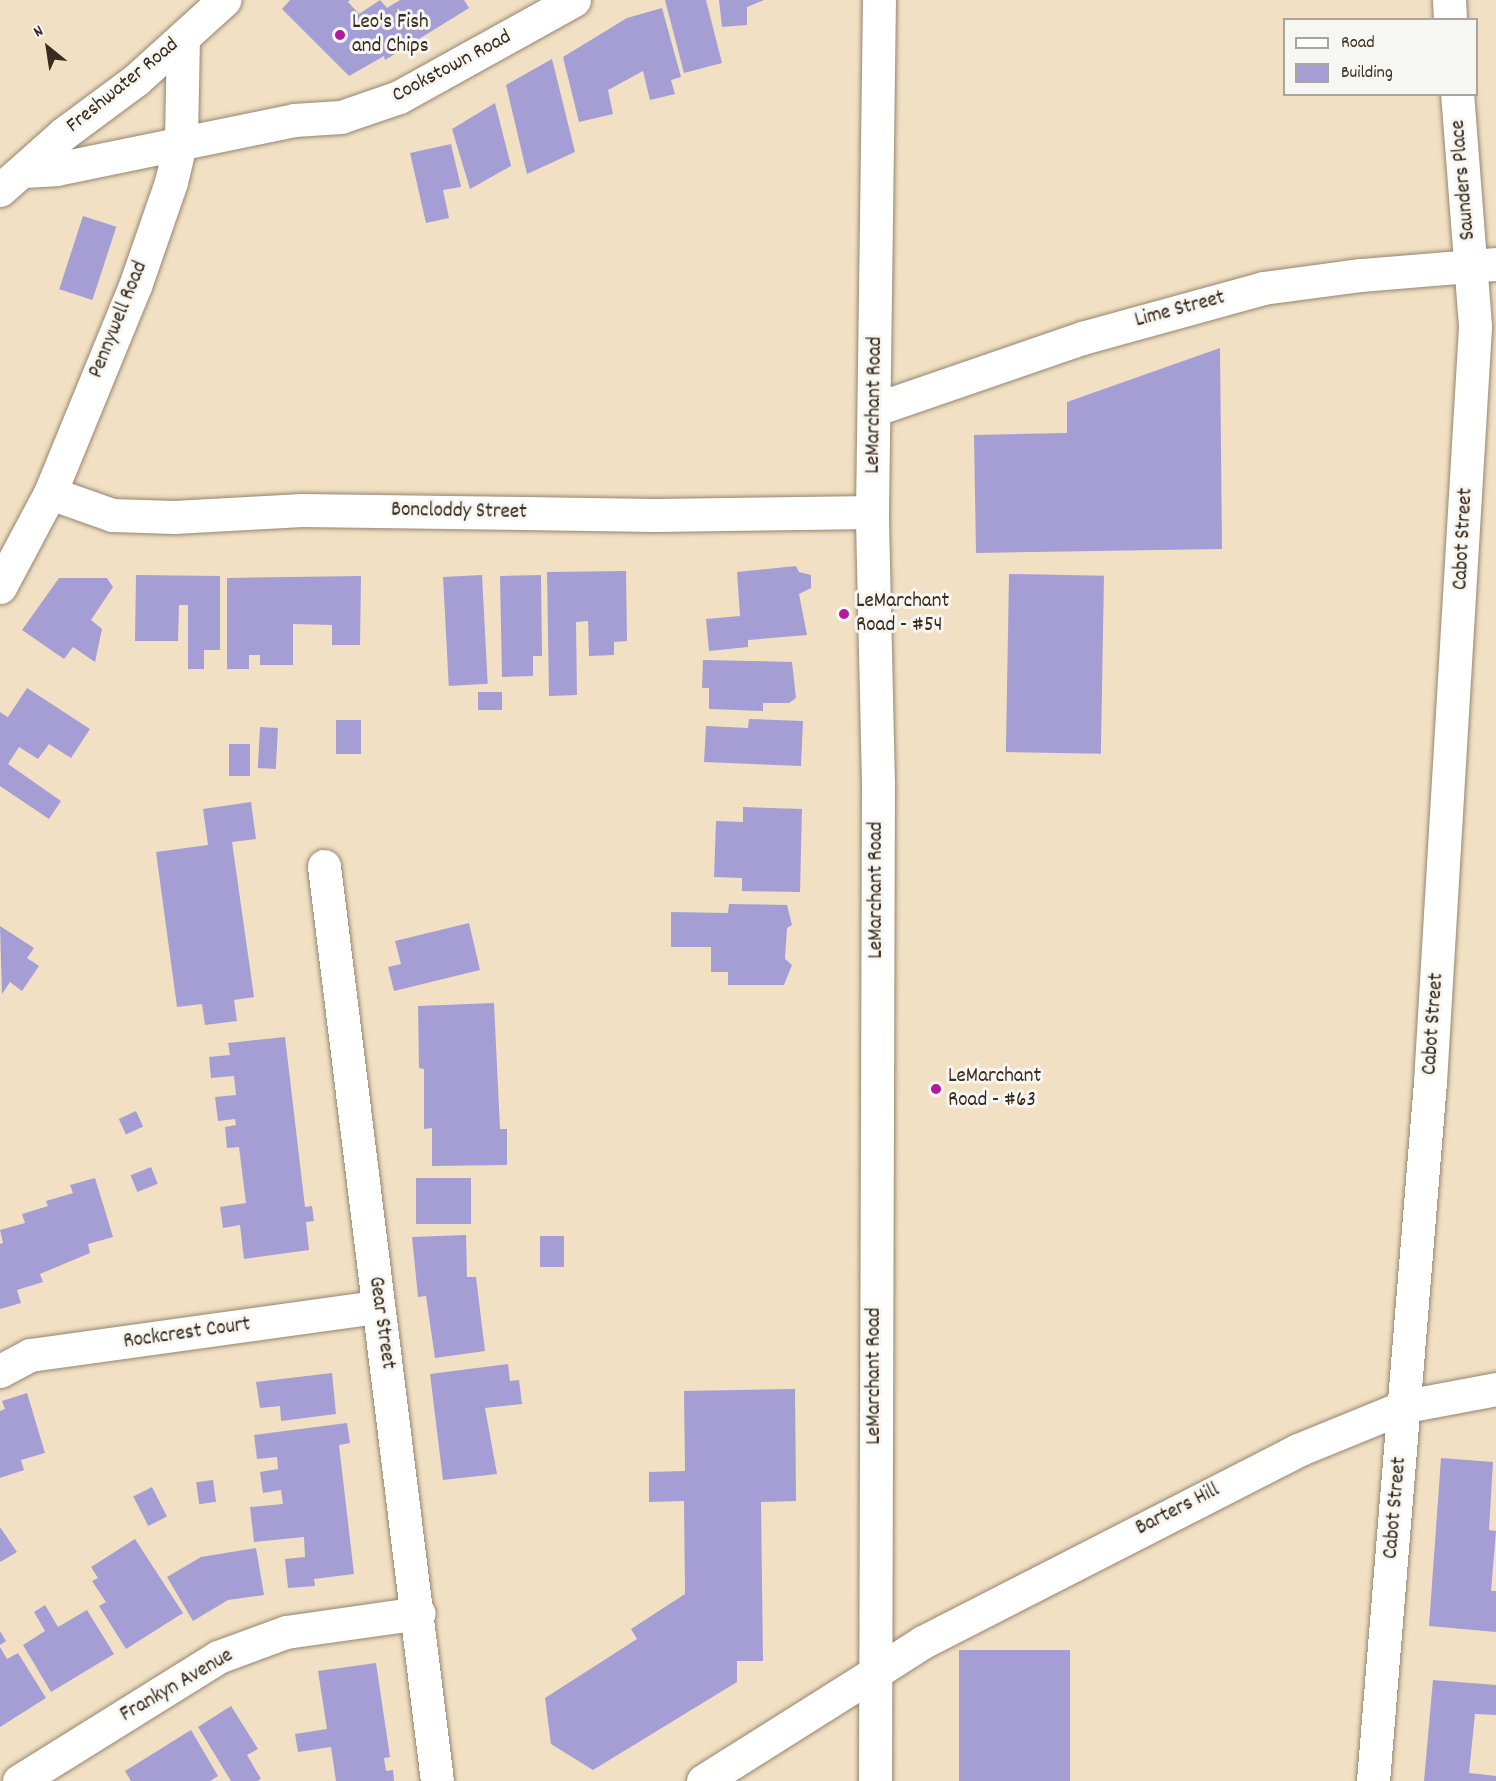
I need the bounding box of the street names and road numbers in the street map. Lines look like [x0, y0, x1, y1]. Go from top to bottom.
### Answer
street label: Cookstown Road [388, 25, 516, 109]
street label: Freshwater Road [62, 33, 184, 139]
street label: Saunders Place [1446, 119, 1482, 241]
street label: Pennywell Road [84, 258, 154, 382]
street label: Lime Street [1132, 286, 1228, 334]
street label: LeMarchant Road [861, 336, 889, 474]
street label: Cabot Street [1449, 487, 1479, 591]
street label: Boncloddy Street [391, 498, 527, 526]
street label: LeMarchant Road [864, 821, 890, 959]
street label: Cabot Street [1418, 972, 1450, 1076]
street label: Gear Street [362, 1275, 400, 1371]
street label: LeMarchant Road [862, 1307, 888, 1445]
street label: Rockcrest Court [122, 1313, 252, 1355]
street label: Cabot Street [1379, 1456, 1413, 1560]
street label: Barters Hill [1132, 1478, 1224, 1542]
street label: Frankyn Avenue [116, 1644, 238, 1728]

